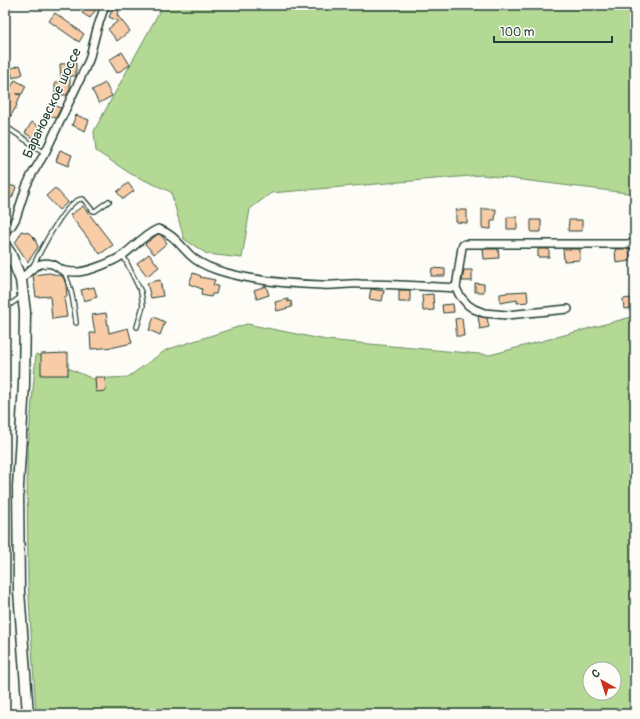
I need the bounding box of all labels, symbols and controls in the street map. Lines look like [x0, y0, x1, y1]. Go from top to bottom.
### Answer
scale bar [494, 18, 612, 44]
text: 100 m [500, 25, 535, 40]
street label: Барановское шоссе [19, 45, 85, 161]
north arrow [582, 661, 622, 701]
text: С [589, 666, 603, 681]

